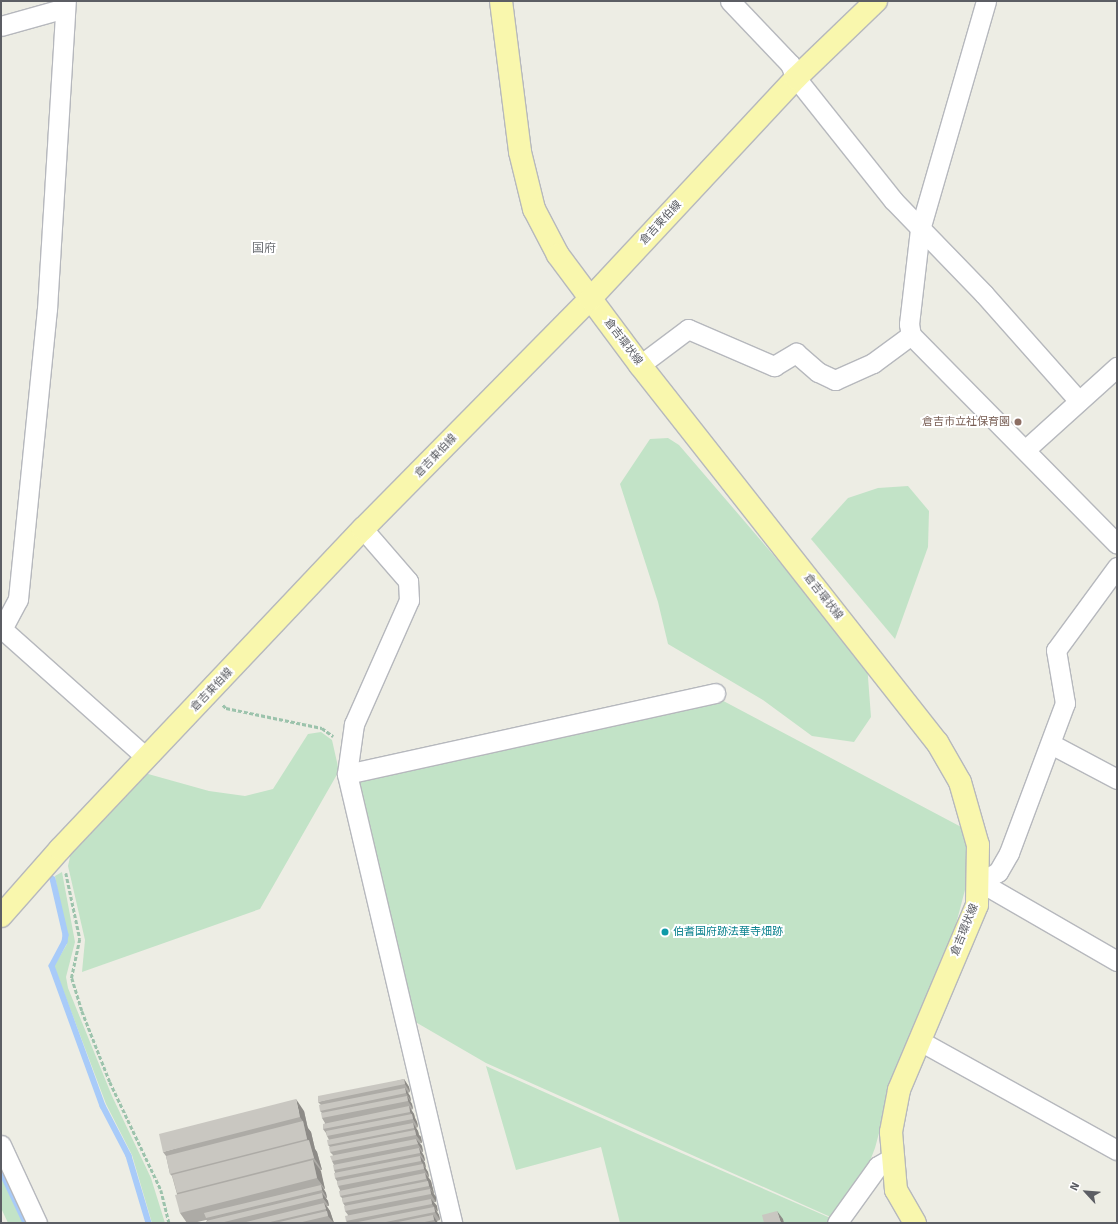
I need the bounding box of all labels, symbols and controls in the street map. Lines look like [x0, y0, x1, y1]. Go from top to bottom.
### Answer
street label: 倉吉東伯線 [637, 198, 685, 248]
district label: 国府 [252, 242, 276, 256]
street label: 倉吉環状線 [601, 316, 645, 368]
place label: 倉吉市立社保育園 [922, 415, 1010, 429]
marker: 倉吉市立社保育園 [1013, 417, 1023, 427]
street label: 倉吉東伯線 [412, 432, 460, 480]
street label: 倉吉環状線 [801, 571, 845, 623]
street label: 倉吉東伯線 [188, 666, 236, 714]
street label: 倉吉環状線 [949, 902, 981, 958]
place label: 伯耆国府跡法華寺畑跡 [673, 925, 783, 939]
marker: 伯耆国府跡法華寺畑跡 [660, 927, 670, 937]
north arrow [1066, 1172, 1106, 1212]
text: N [1067, 1180, 1082, 1193]

